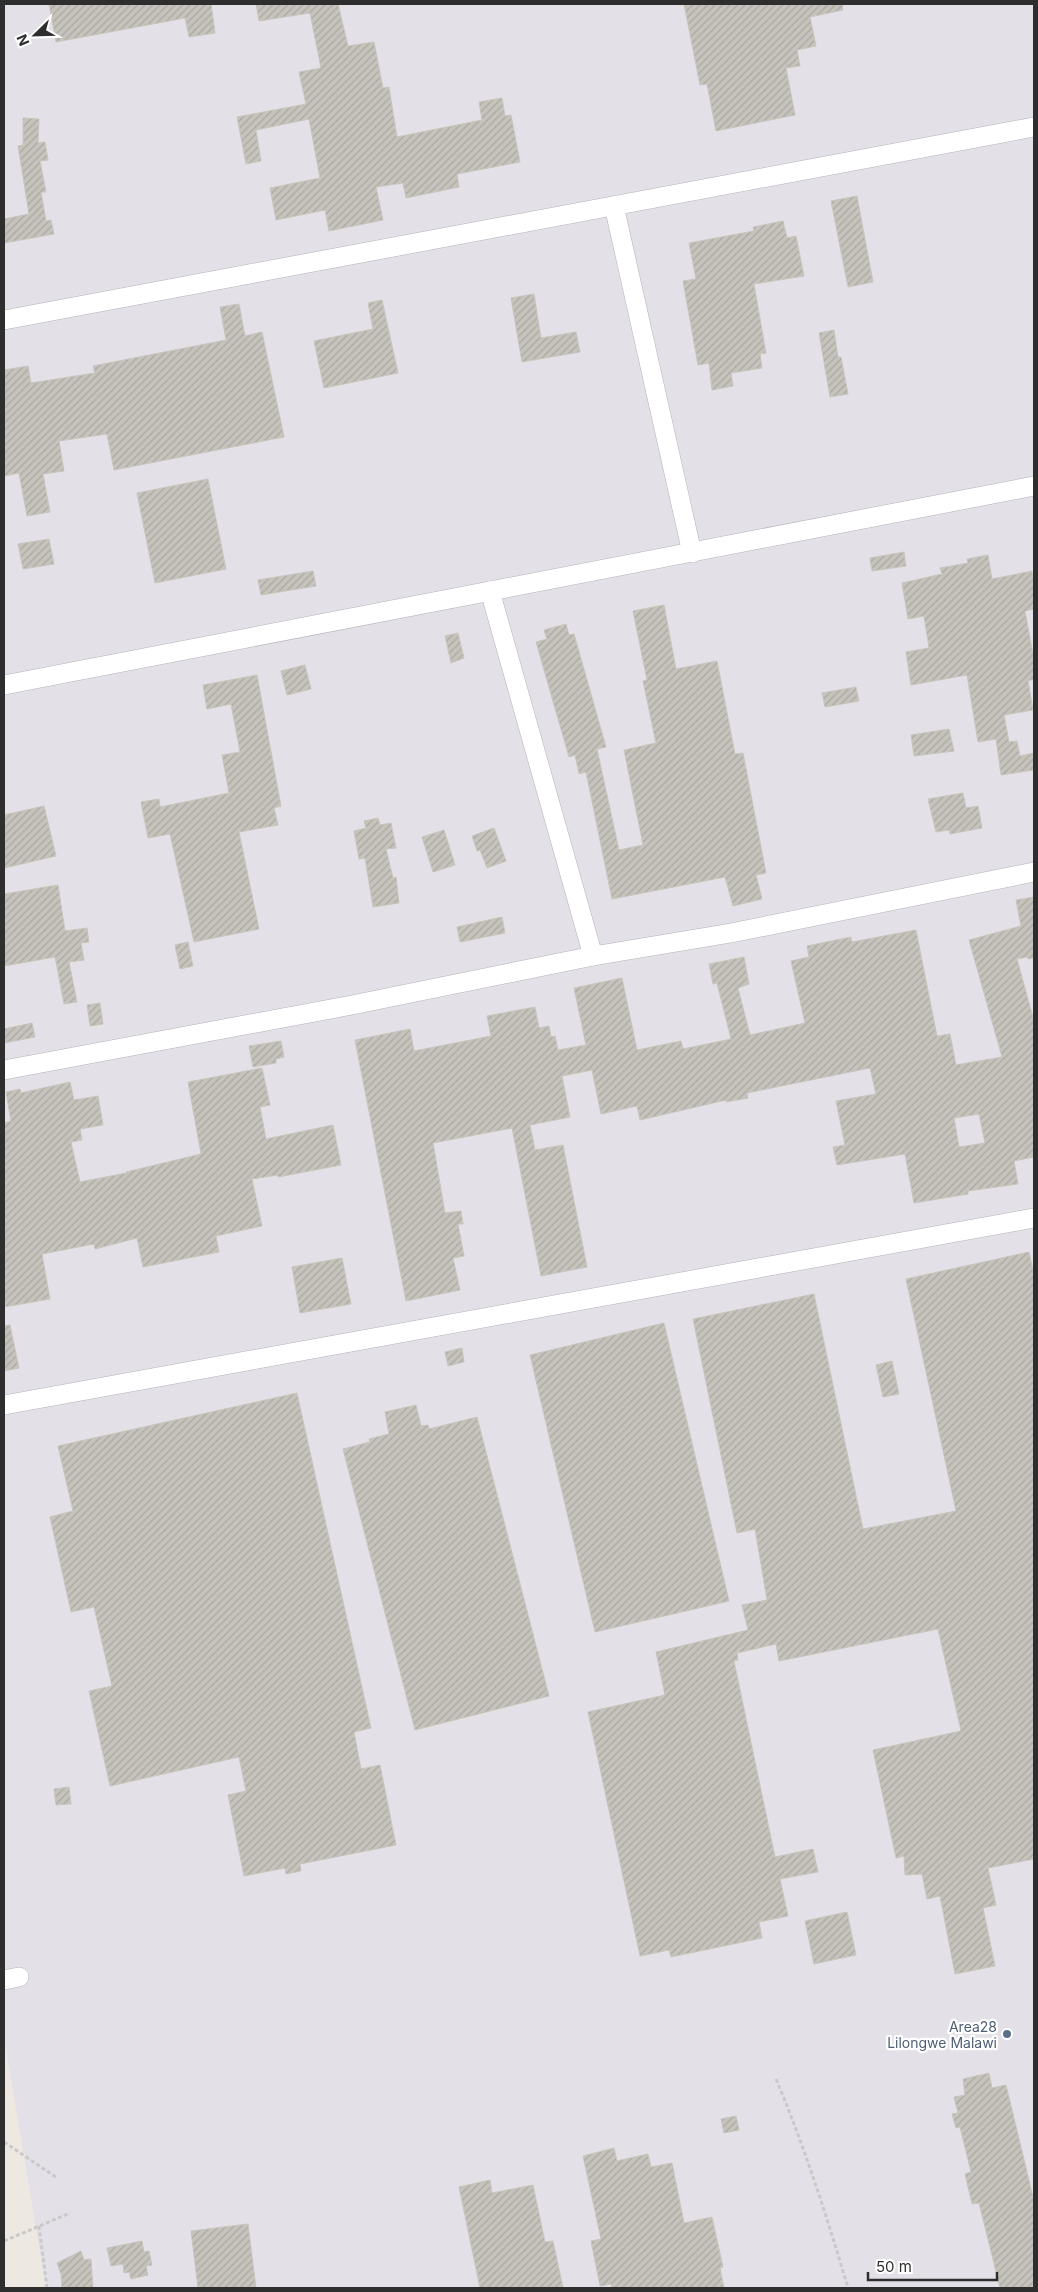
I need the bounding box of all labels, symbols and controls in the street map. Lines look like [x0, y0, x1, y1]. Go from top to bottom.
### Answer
north arrow [10, 10, 60, 60]
text: N [13, 32, 32, 49]
place label: Area28 Lilongwe Malawi [887, 2018, 997, 2051]
marker: Area28 Lilongwe Malawi [1001, 2028, 1013, 2040]
scale bar [868, 2250, 997, 2282]
text: 50 m [876, 2257, 912, 2276]

